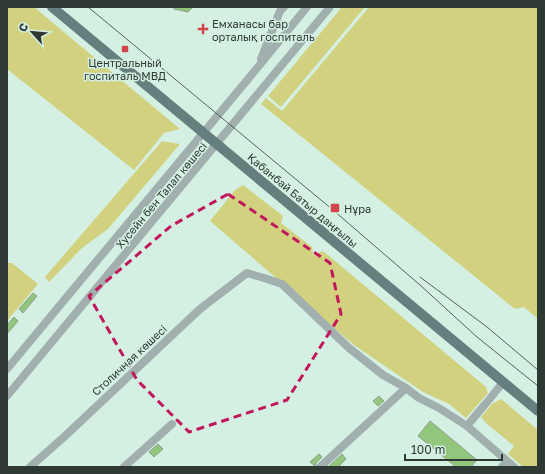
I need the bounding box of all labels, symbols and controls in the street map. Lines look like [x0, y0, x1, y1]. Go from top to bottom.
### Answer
north arrow [12, 12, 52, 52]
place label: Емханасы бар орталық госпиталь [212, 17, 315, 43]
text: С [15, 21, 30, 34]
marker: Емханасы бар орталық госпиталь [197, 23, 209, 35]
marker: Центральный госпиталь МВД [120, 44, 130, 54]
place label: Центральный госпиталь МВД [84, 56, 166, 82]
street label: Хусейн бен Талал көшесі [113, 139, 209, 251]
street label: Қабанбай Батыр даңғылы [245, 150, 361, 250]
marker: Нұра [329, 202, 341, 214]
place label: Нұра [344, 202, 371, 216]
street label: Столичная көшесі [89, 322, 169, 398]
scale bar [405, 436, 502, 462]
text: 100 m [411, 442, 445, 457]

